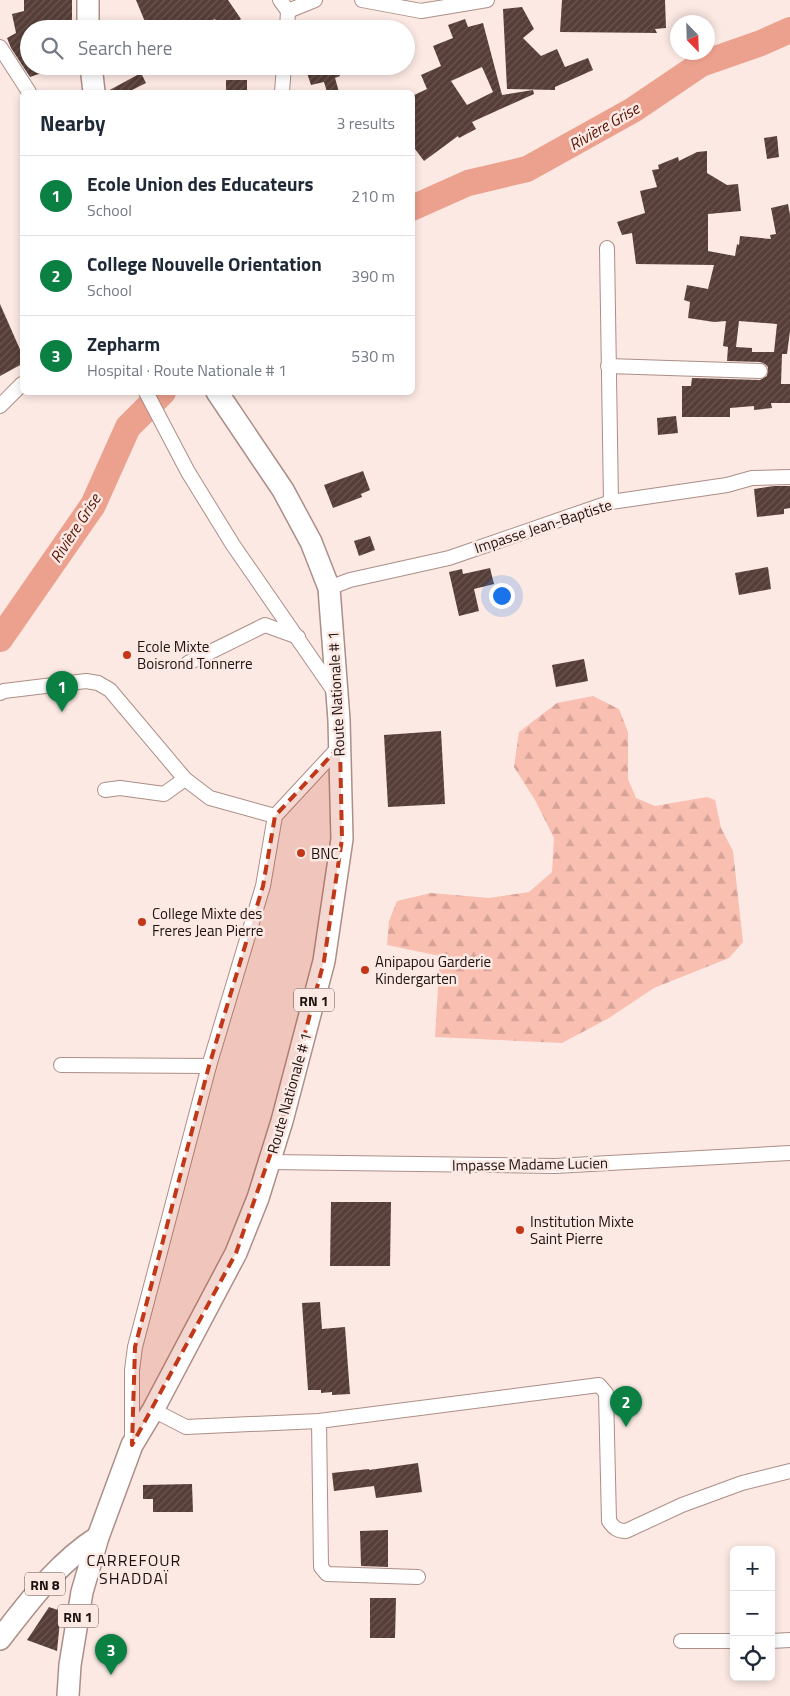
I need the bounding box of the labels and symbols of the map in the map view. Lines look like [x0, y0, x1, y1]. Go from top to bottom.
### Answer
north arrow [670, 15, 715, 60]
water label: Rivière Grise [564, 95, 645, 156]
water label: Rivière Grise [44, 487, 107, 567]
street label: Impasse Jean-Baptiste [471, 493, 615, 559]
your location [489, 583, 515, 609]
street label: Route Nationale # 1 [321, 631, 351, 757]
place label: Ecole Mixte Boisrond Tonnerre [137, 635, 253, 675]
marker: Ecole Mixte Boisrond Tonnerre [121, 649, 133, 661]
pin: 1 [46, 671, 78, 712]
place label: BNC [311, 842, 339, 865]
marker: BNC [295, 847, 307, 859]
place label: College Mixte des Freres Jean Pierre [152, 902, 263, 942]
marker: College Mixte des Freres Jean Pierre [136, 916, 148, 928]
place label: Anipapou Garderie Kindergarten [375, 950, 491, 990]
marker: Anipapou Garderie Kindergarten [359, 964, 371, 976]
road number: RN 1 [294, 988, 334, 1012]
street label: Route Nationale # 1 [261, 1030, 317, 1156]
street label: Impasse Madame Lucien [452, 1151, 608, 1177]
place label: Institution Mixte Saint Pierre [530, 1210, 634, 1250]
marker: Institution Mixte Saint Pierre [514, 1224, 526, 1236]
pin: 2 [610, 1386, 642, 1427]
district label: CARREFOUR SHADDAÏ [87, 1548, 181, 1590]
road number: RN 8 [25, 1572, 65, 1596]
road number: RN 1 [58, 1604, 98, 1628]
pin: 3 [95, 1634, 127, 1675]

